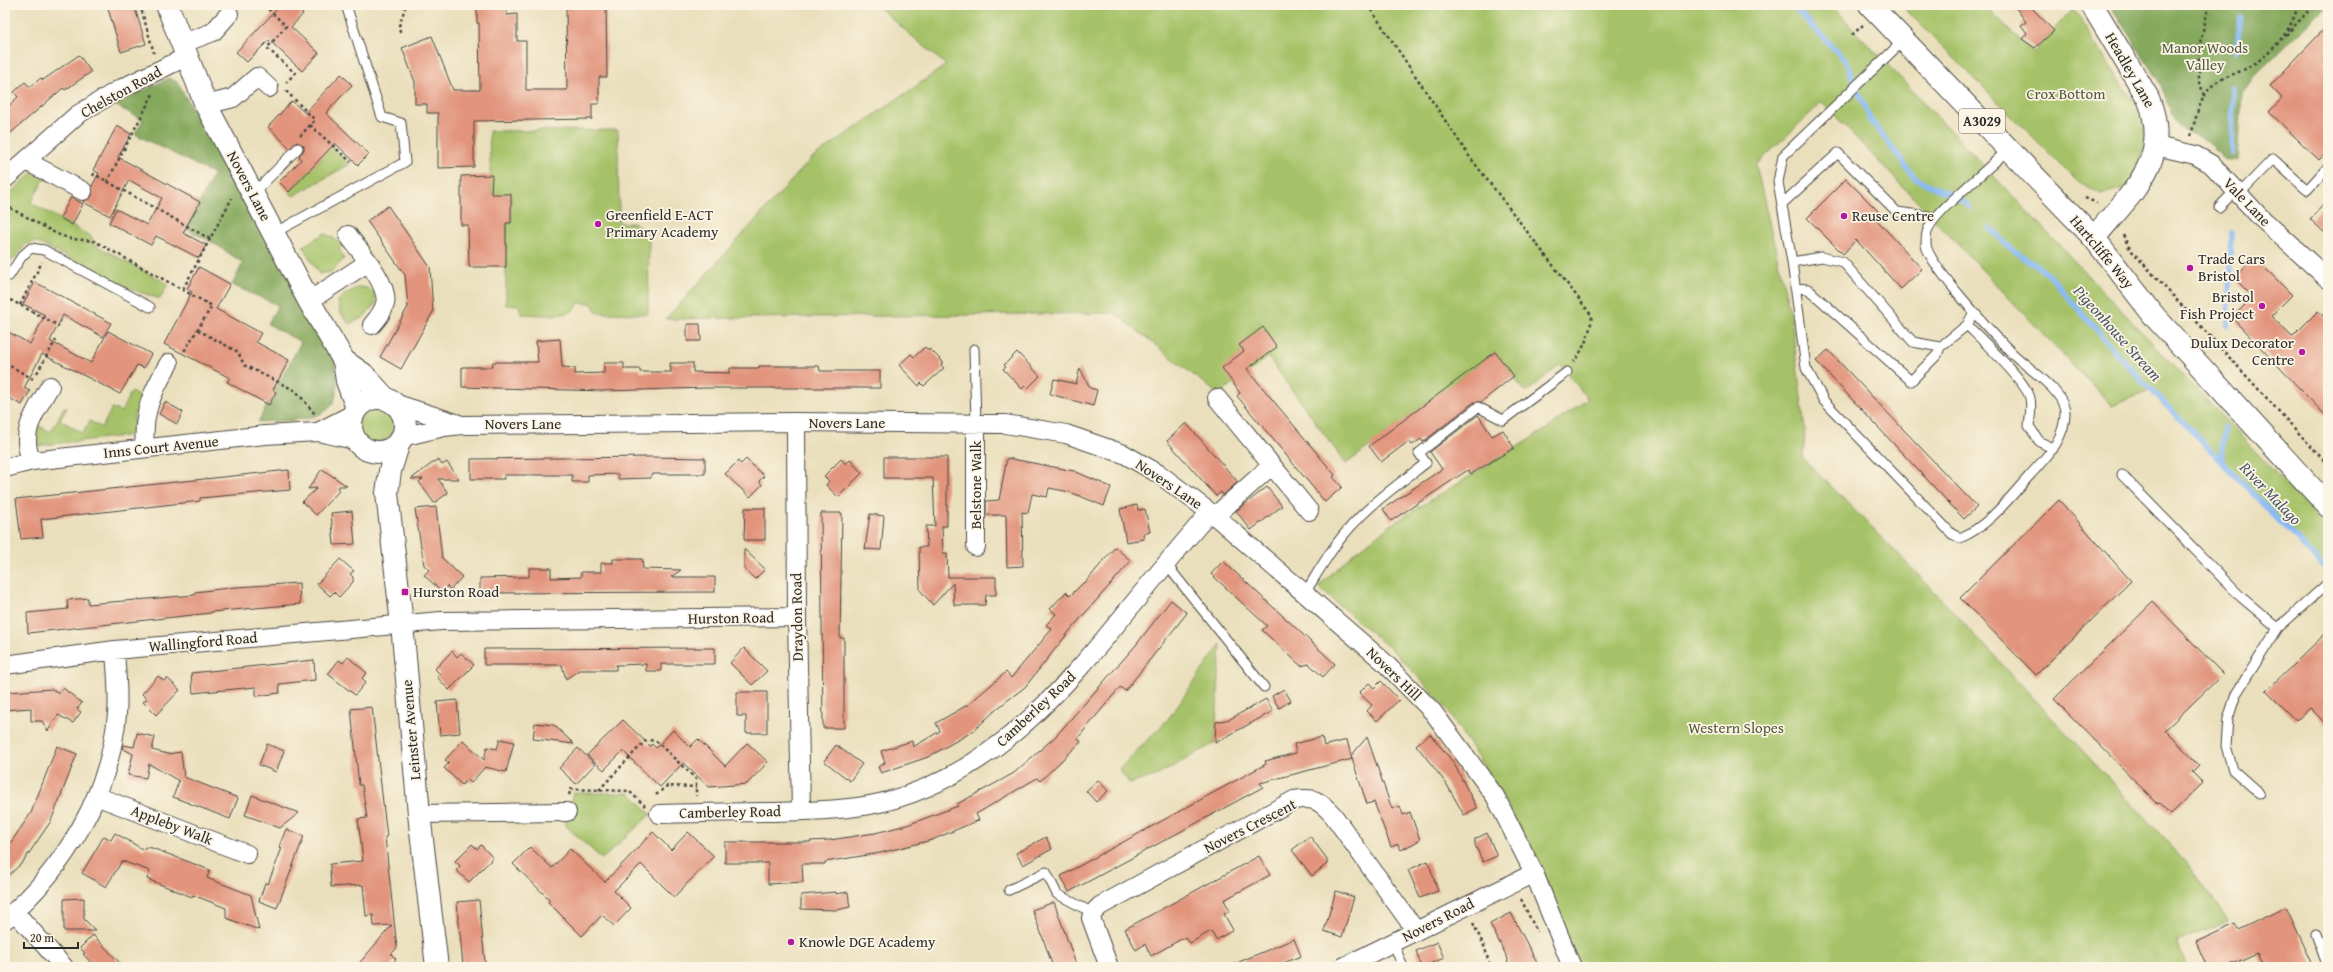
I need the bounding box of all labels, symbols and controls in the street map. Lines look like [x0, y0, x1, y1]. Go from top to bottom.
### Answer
street label: Headley Lane [2100, 28, 2161, 111]
park label: Manor Woods Valley [2162, 37, 2248, 75]
street label: Chelston Road [76, 61, 165, 123]
park label: Crox Bottom [2026, 83, 2106, 104]
road number: A3029 [1959, 109, 2005, 133]
street label: Novers Lane [222, 147, 277, 225]
street label: Vale Lane [2219, 173, 2276, 231]
place label: Greenfield E-ACT Primary Academy [606, 204, 719, 242]
place label: Reuse Centre [1852, 205, 1934, 226]
street label: Hartcliffe Way [2065, 210, 2140, 293]
marker: Reuse Centre [1839, 211, 1849, 221]
marker: Greenfield E-ACT Primary Academy [593, 219, 603, 229]
place label: Trade Cars Bristol [2198, 248, 2265, 286]
marker: Trade Cars Bristol [2185, 263, 2195, 273]
water label: Pigeonhouse Stream [2067, 279, 2168, 387]
place label: Bristol Fish Project [2180, 286, 2255, 324]
marker: Bristol Fish Project [2257, 301, 2267, 311]
place label: Dulux Decorator Centre [2191, 332, 2294, 370]
marker: Dulux Decorator Centre [2297, 347, 2307, 357]
street label: Novers Lane [809, 412, 885, 433]
street label: Novers Lane [485, 413, 561, 434]
street label: Inns Court Avenue [102, 430, 219, 463]
street label: Belstone Walk [965, 440, 986, 529]
street label: Novers Lane [1132, 453, 1207, 514]
water label: River Malago [2234, 455, 2308, 530]
street label: Draydon Road [785, 573, 808, 661]
place label: Hurston Road [413, 581, 499, 602]
marker: Hurston Road [400, 587, 410, 597]
street label: Hurston Road [688, 606, 774, 629]
street label: Wallingford Road [148, 626, 258, 657]
street label: Novers Hill [1362, 642, 1427, 705]
street label: Camberley Road [991, 666, 1080, 751]
street label: Leinster Avenue [396, 679, 425, 781]
park label: Western Slopes [1688, 717, 1784, 738]
street label: Novers Crescent [1200, 793, 1300, 858]
street label: Appleby Walk [128, 799, 217, 850]
street label: Camberley Road [679, 800, 781, 823]
street label: Novers Road [1398, 892, 1477, 947]
scale bar [24, 924, 78, 950]
text: 20 m [30, 929, 54, 946]
place label: Knowle DGE Academy [799, 931, 936, 952]
marker: Knowle DGE Academy [786, 937, 796, 947]

